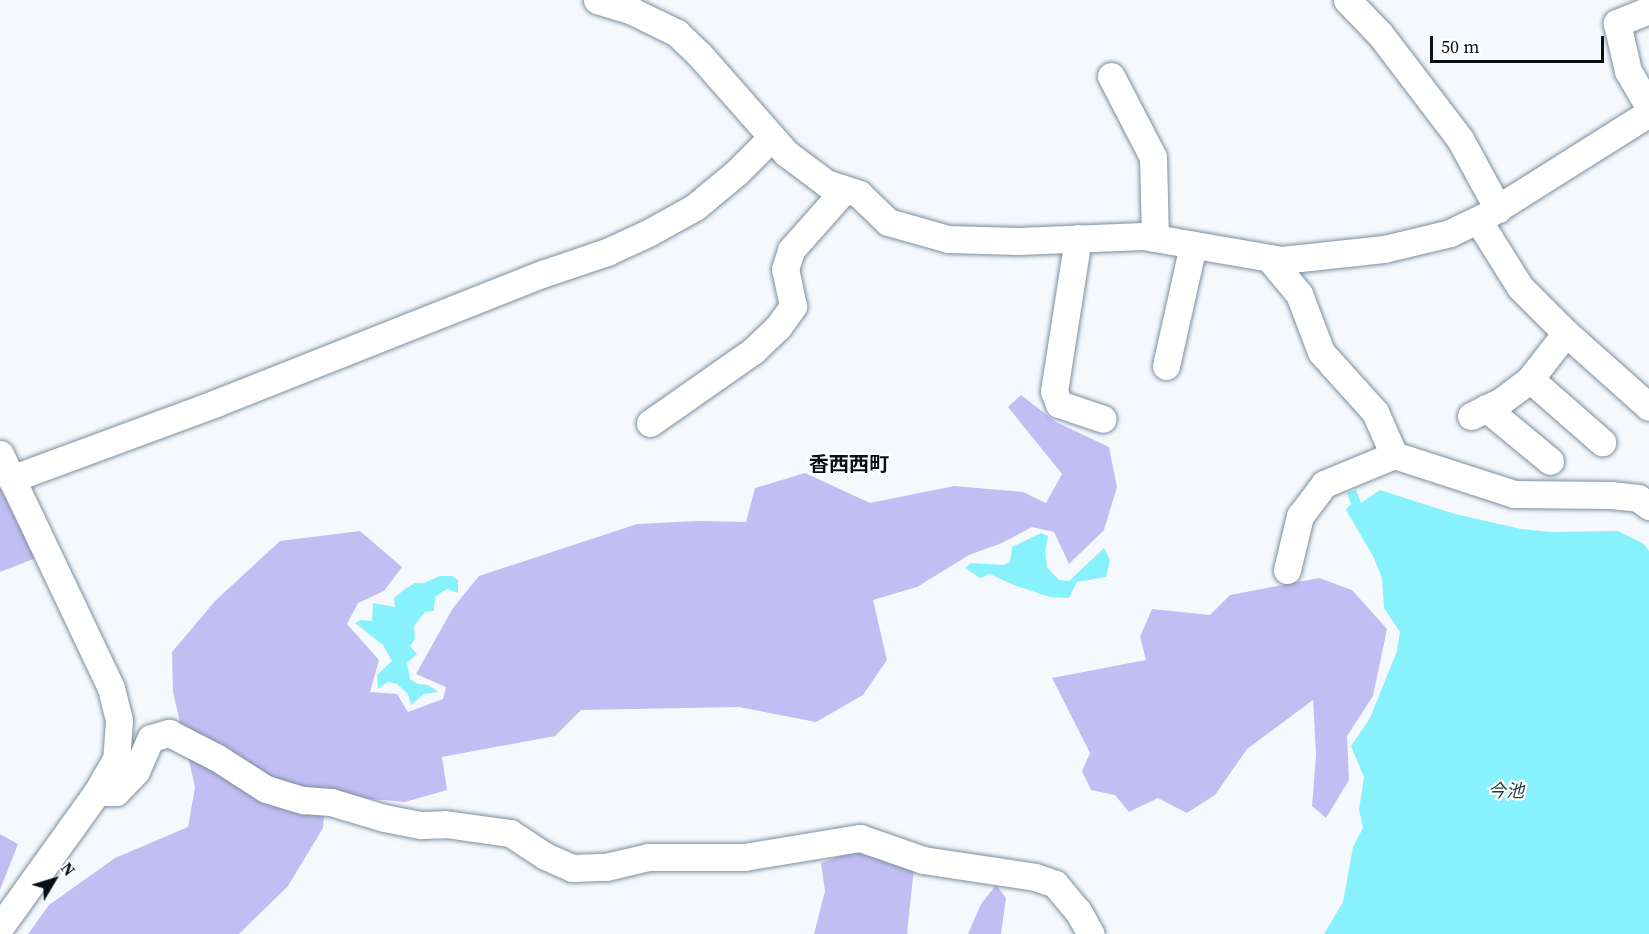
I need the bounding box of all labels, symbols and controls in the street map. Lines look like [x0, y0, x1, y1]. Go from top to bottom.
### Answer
scale bar [1433, 24, 1607, 62]
text: 50 m [1441, 34, 1479, 59]
district label: 香西西町 [809, 452, 889, 476]
water label: 今池 [1488, 780, 1524, 802]
north arrow [24, 850, 84, 910]
text: N [56, 858, 80, 880]

